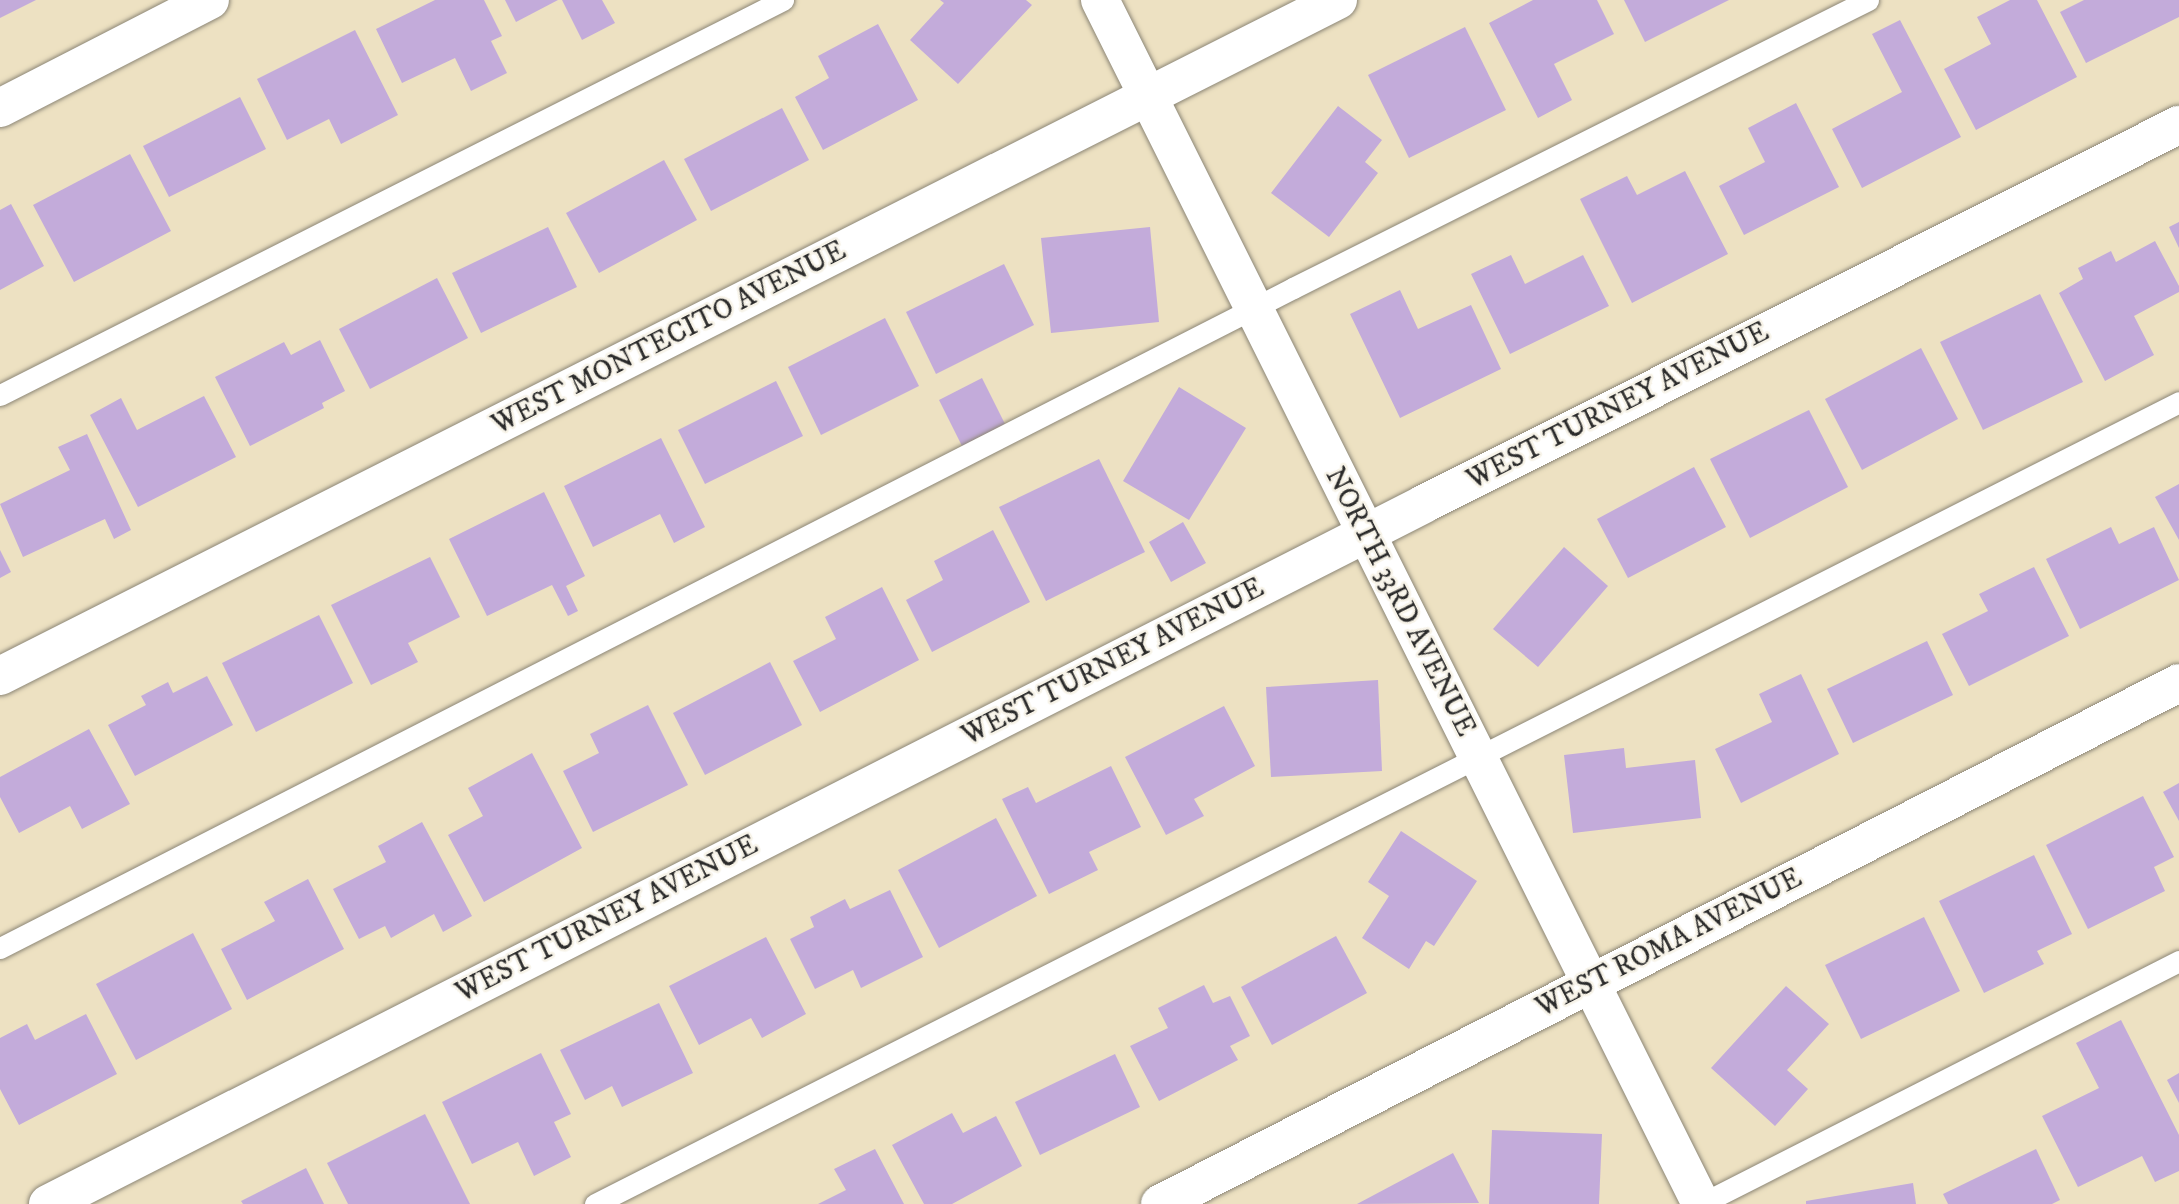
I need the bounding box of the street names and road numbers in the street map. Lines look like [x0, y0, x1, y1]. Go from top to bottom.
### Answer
street label: WEST MONTECITO AVENUE [487, 234, 851, 442]
street label: WEST TURNEY AVENUE [1461, 315, 1775, 497]
street label: NORTH 33RD AVENUE [1318, 462, 1482, 742]
street label: WEST TURNEY AVENUE [956, 571, 1270, 753]
street label: WEST TURNEY AVENUE [450, 828, 764, 1010]
street label: WEST ROMA AVENUE [1530, 861, 1808, 1025]

